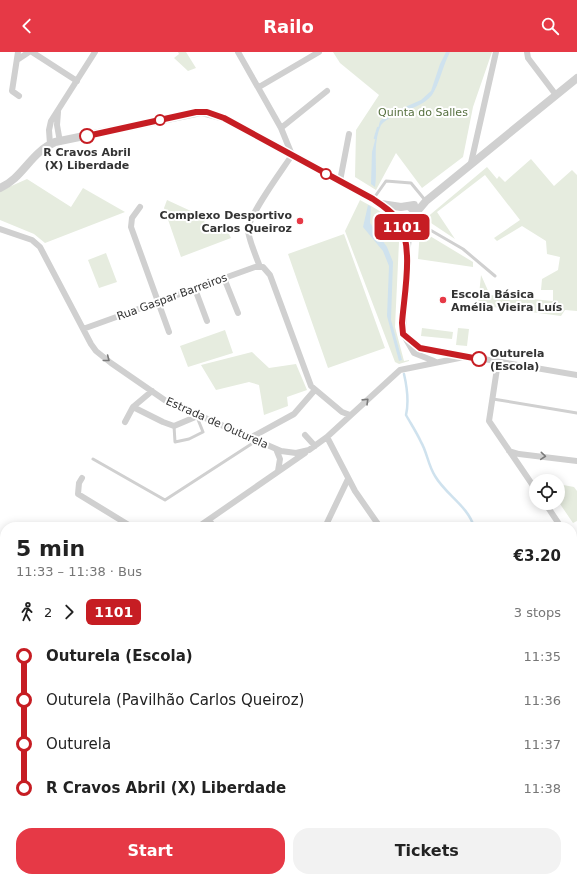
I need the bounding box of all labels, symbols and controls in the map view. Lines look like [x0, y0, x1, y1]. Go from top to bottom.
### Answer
icon: back [16, 15, 38, 37]
icon: search [539, 15, 561, 37]
text: Railo [263, 16, 314, 37]
park label: Quinta do Salles [378, 106, 468, 119]
unlabelled marker [154, 114, 166, 126]
marker: R Cravos Abril (X) Liberdade [79, 128, 95, 144]
place label: R Cravos Abril (X) Liberdade [43, 146, 131, 172]
unlabelled marker [320, 168, 332, 180]
place label: Complexo Desportivo Carlos Queiroz [160, 209, 292, 235]
line badge: 1101 [374, 214, 430, 240]
marker: Complexo Desportivo Carlos Queiroz [295, 216, 305, 226]
text: 1101 [383, 219, 421, 235]
street label: Rua Gaspar Barreiros [115, 271, 229, 323]
place label: Escola Básica Amélia Vieira Luís [451, 288, 563, 314]
marker: Escola Básica Amélia Vieira Luís [438, 295, 448, 305]
place label: Outurela (Escola) [490, 347, 544, 373]
marker: Outurela (Escola) [471, 351, 487, 367]
one-way arrow [103, 355, 110, 362]
street label: Estrada de Outurela [164, 395, 270, 451]
one-way arrow [361, 398, 369, 406]
one-way arrow [540, 451, 546, 460]
map controls [529, 474, 565, 510]
button: locate [529, 474, 565, 510]
text: 5 min [16, 536, 85, 561]
text: €3.20 [514, 547, 561, 565]
text: 11:33 – 11:38 · Bus [16, 564, 142, 579]
icon: walk [16, 601, 38, 623]
icon: forward [58, 601, 80, 623]
text: 1101 [94, 604, 133, 620]
text: 2 [44, 605, 52, 620]
text: 3 stops [514, 605, 561, 620]
text: Outurela (Escola) [46, 647, 193, 665]
text: 11:35 [524, 649, 561, 664]
text: Outurela (Pavilhão Carlos Queiroz) [46, 691, 304, 709]
text: 11:36 [524, 693, 561, 708]
text: Outurela [46, 735, 111, 753]
text: 11:37 [524, 737, 561, 752]
text: R Cravos Abril (X) Liberdade [46, 779, 286, 797]
text: 11:38 [524, 781, 561, 796]
button: Start [16, 828, 285, 874]
button: Tickets [293, 828, 561, 874]

